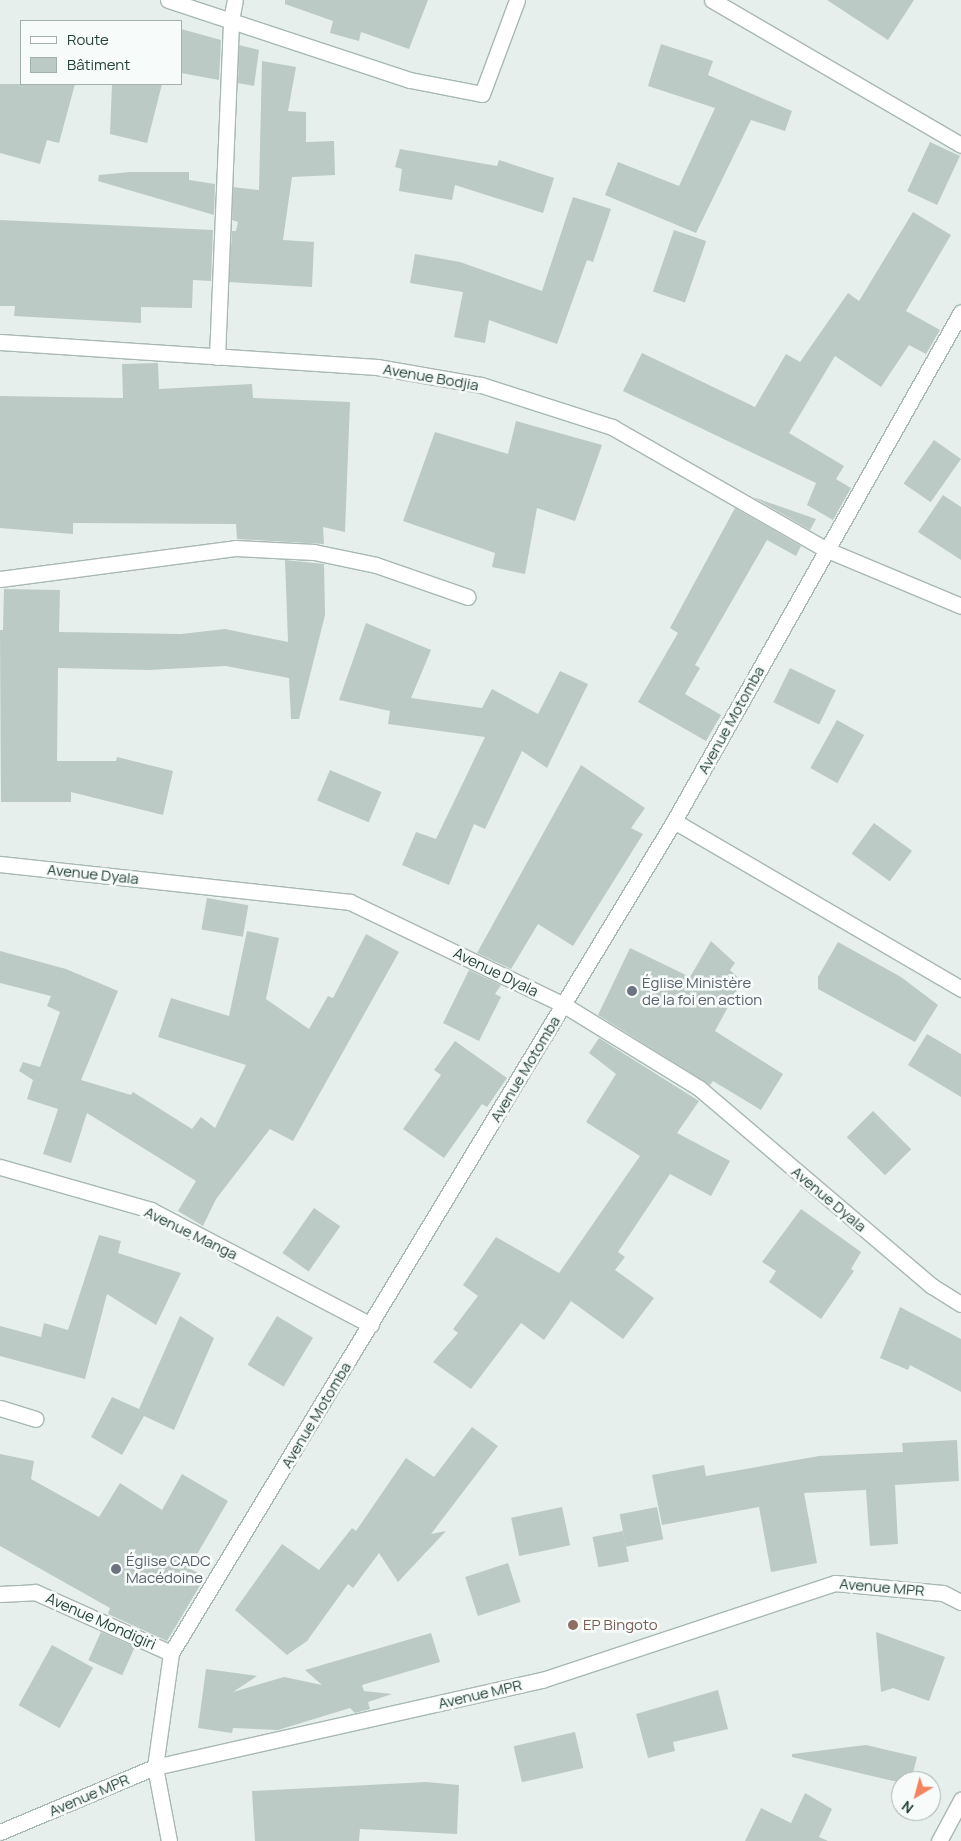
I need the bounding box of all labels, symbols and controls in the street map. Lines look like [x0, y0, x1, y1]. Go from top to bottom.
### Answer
legend [20, 20, 182, 85]
text: Route [67, 29, 109, 50]
text: Bâtiment [67, 54, 130, 75]
street label: Avenue Bodjia [382, 360, 480, 394]
street label: Avenue Motomba [694, 663, 768, 777]
street label: Avenue Dyala [46, 860, 140, 888]
street label: Avenue Dyala [451, 944, 541, 1000]
place label: Église Ministère de la foi en action [642, 973, 762, 1008]
marker: Église Ministère de la foi en action [626, 985, 638, 997]
street label: Avenue Motomba [486, 1013, 564, 1125]
street label: Avenue Dyala [788, 1162, 870, 1236]
street label: Avenue Manga [141, 1203, 241, 1263]
street label: Avenue Motomba [277, 1359, 355, 1471]
place label: Église CADC Macédoine [126, 1551, 211, 1586]
marker: Église CADC Macédoine [110, 1563, 122, 1575]
street label: Avenue MPR [839, 1574, 925, 1600]
street label: Avenue Mondigiri [43, 1589, 159, 1653]
place label: EP Bingoto [583, 1616, 658, 1634]
marker: EP Bingoto [567, 1619, 579, 1631]
street label: Avenue MPR [436, 1676, 524, 1712]
street label: Avenue MPR [46, 1770, 132, 1820]
north arrow [891, 1771, 941, 1821]
text: N [898, 1797, 917, 1818]

